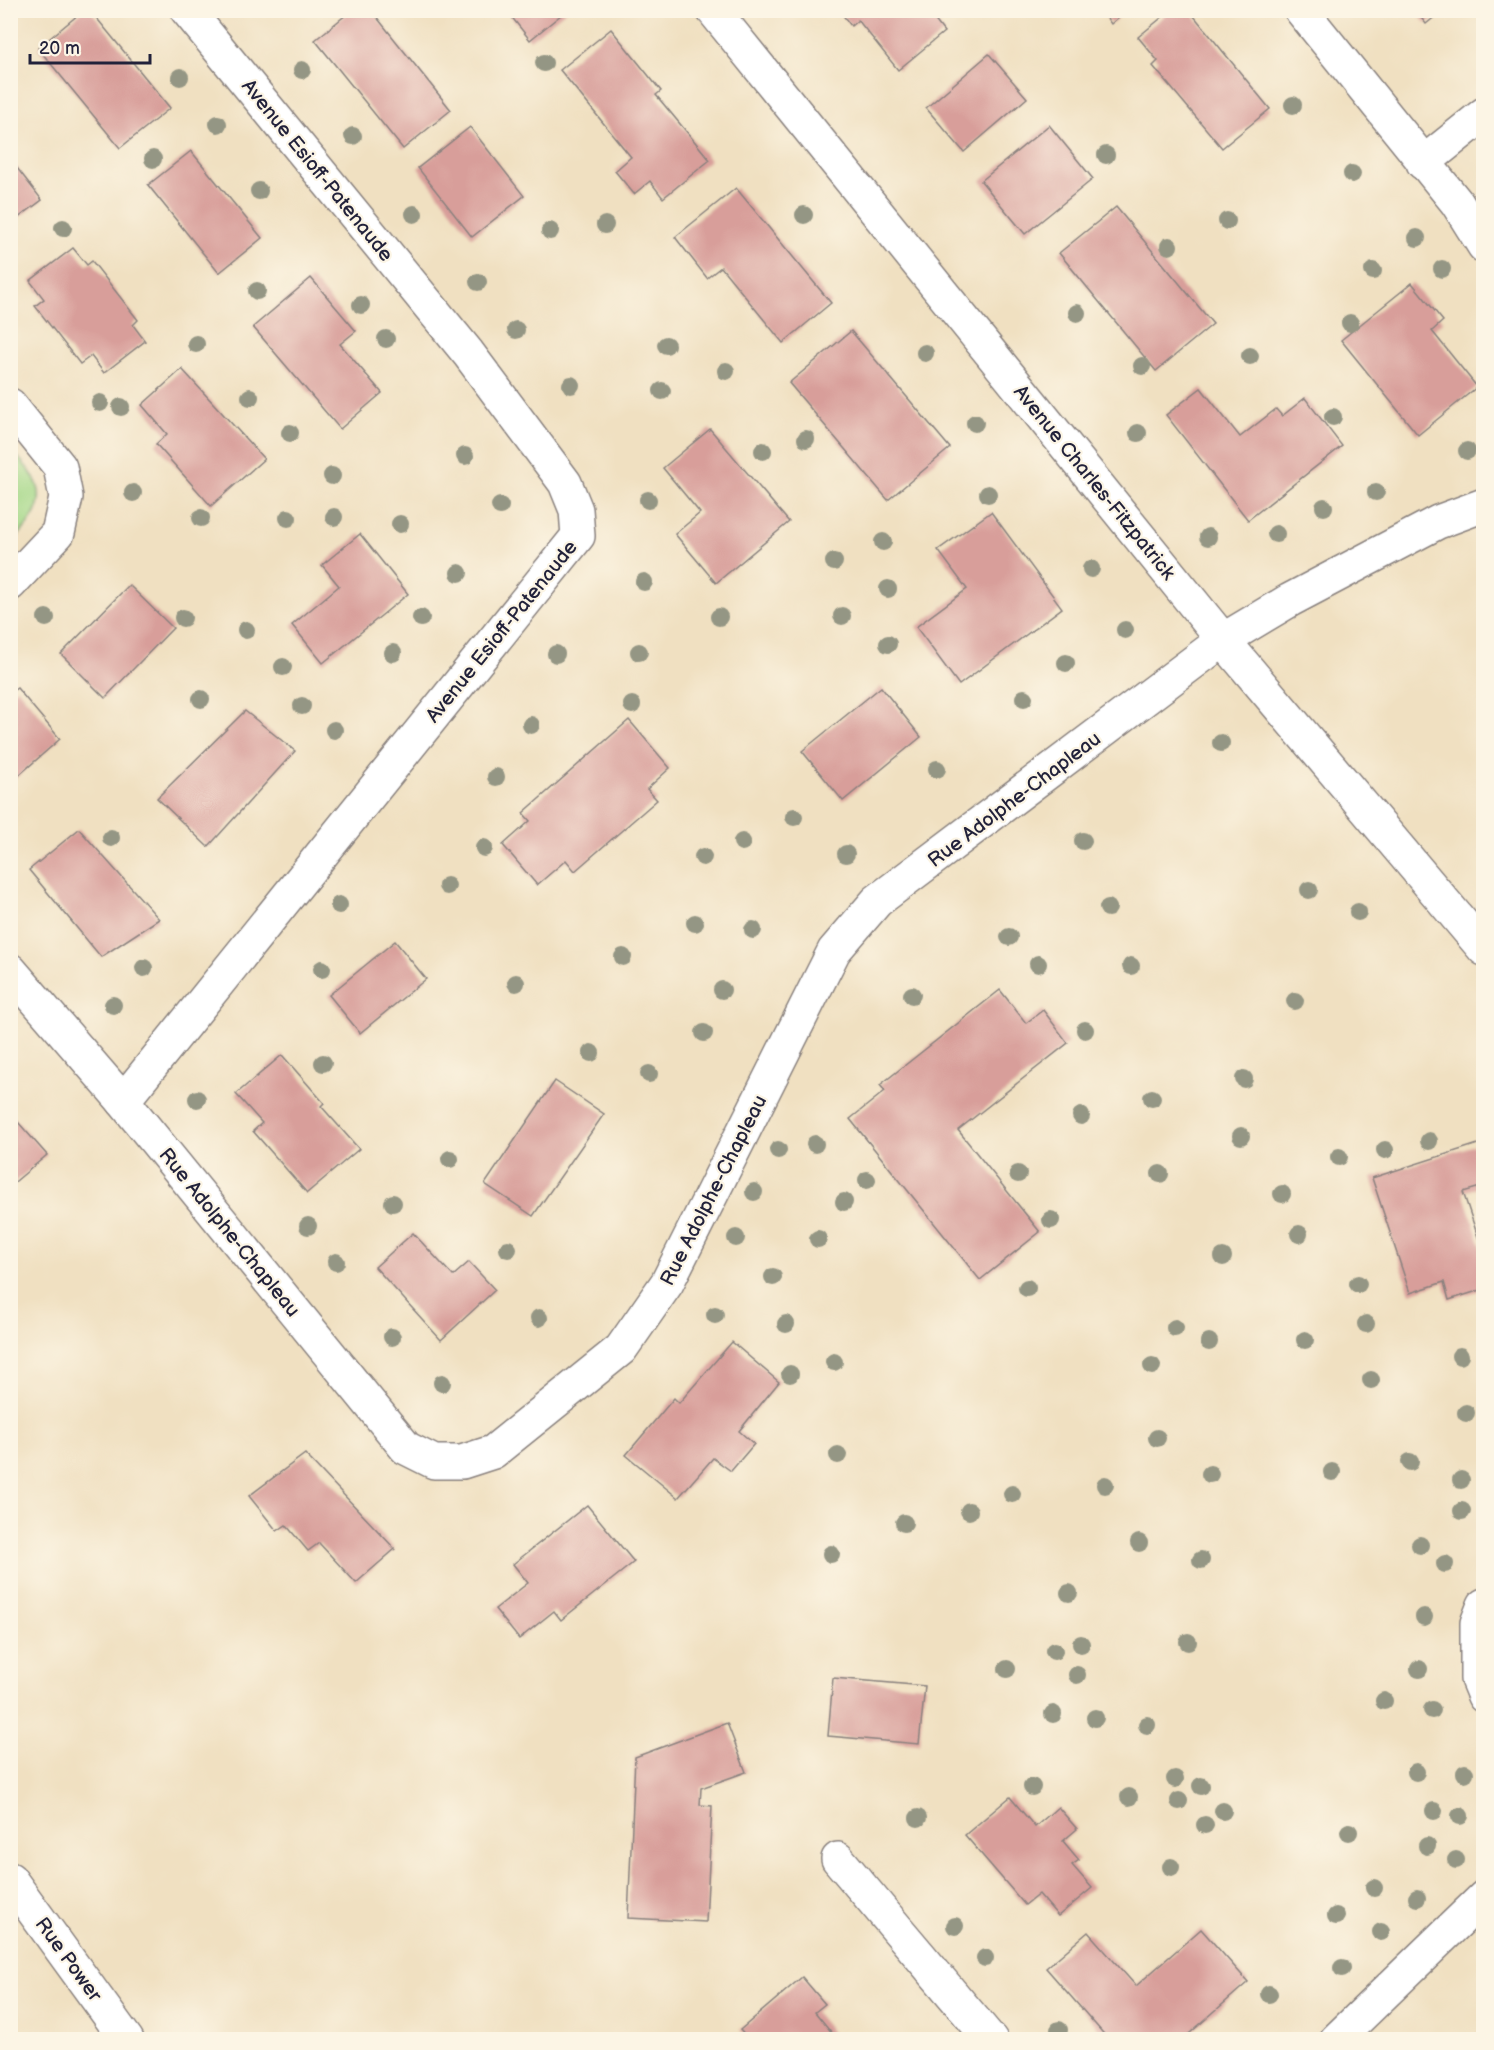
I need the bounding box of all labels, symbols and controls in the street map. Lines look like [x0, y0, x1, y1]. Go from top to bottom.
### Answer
scale bar [30, 27, 150, 65]
text: 20 m [39, 38, 80, 59]
street label: Avenue Esioff-Patenaude [236, 75, 398, 267]
street label: Avenue Charles-Fitzpatrick [1008, 380, 1180, 585]
street label: Avenue Esioff-Patenaude [421, 536, 583, 728]
street label: Rue Adolphe-Chapleau [923, 727, 1106, 873]
street label: Rue Adolphe-Chapleau [655, 1091, 772, 1290]
street label: Rue Adolphe-Chapleau [154, 1143, 305, 1322]
street label: Rue Power [30, 1913, 107, 2007]

